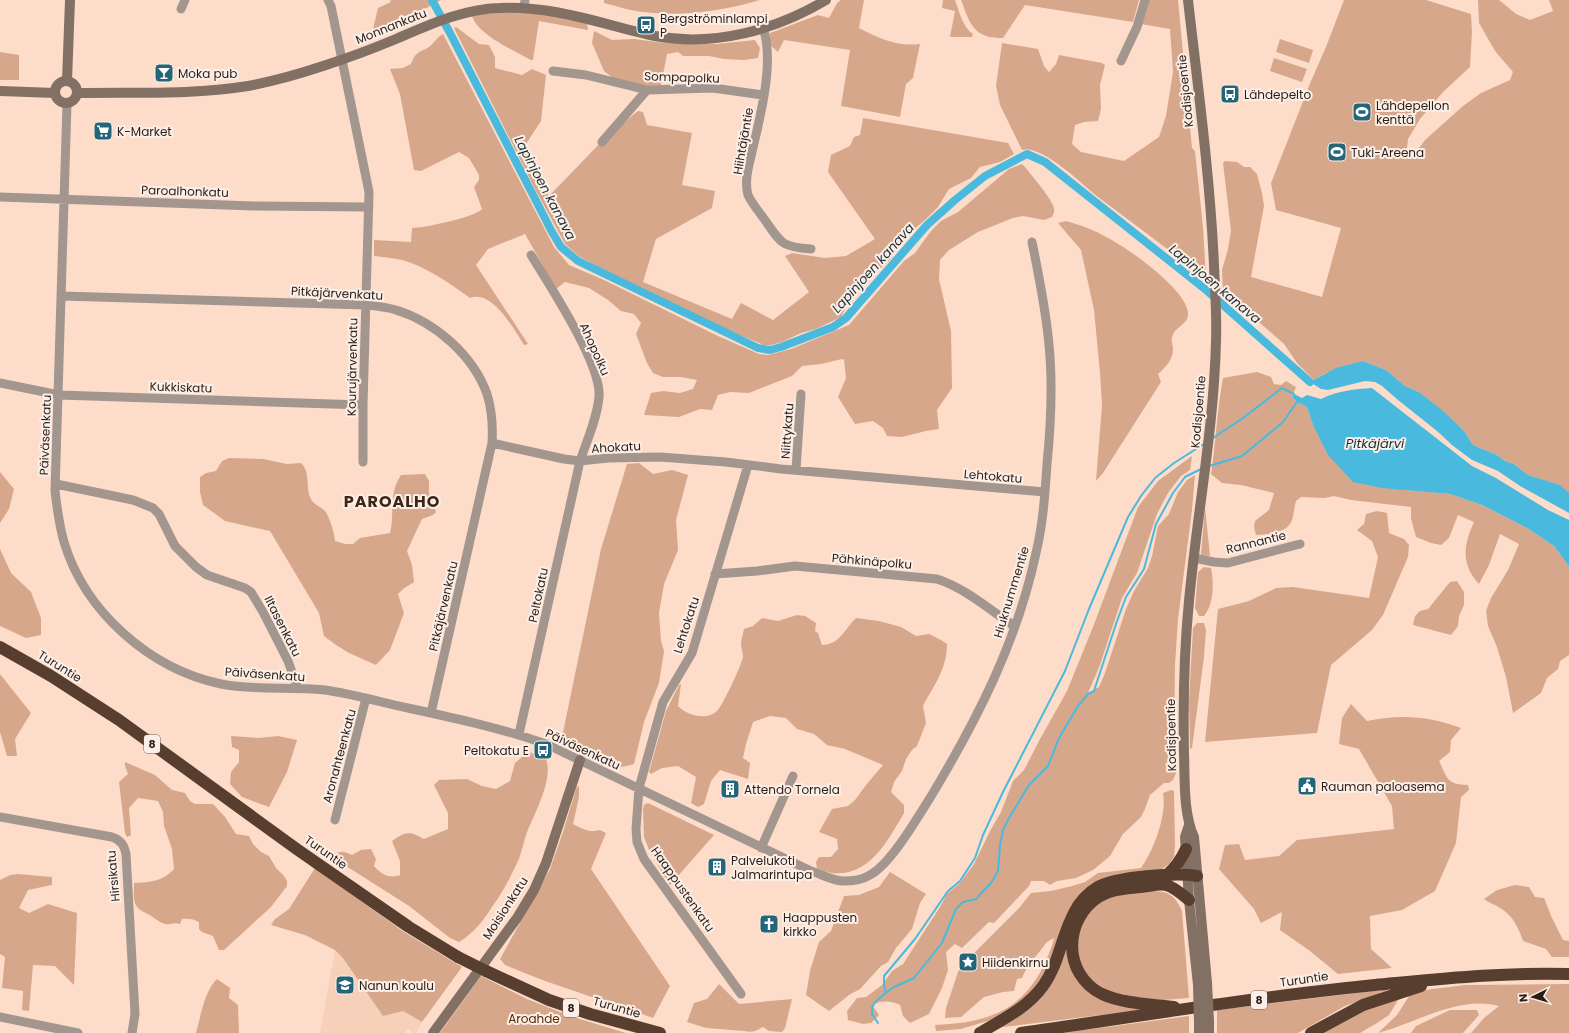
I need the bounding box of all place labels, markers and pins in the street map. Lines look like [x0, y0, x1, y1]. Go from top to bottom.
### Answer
place label: Bergströminlampi P [660, 10, 768, 41]
bus stop icon: Bergströminlampi P [635, 14, 657, 36]
bar icon: Moka pub [153, 62, 175, 84]
place label: Moka pub [178, 65, 237, 82]
bus stop icon: Lähdepelto [1219, 83, 1241, 105]
place label: Lähdepelto [1244, 86, 1311, 103]
place label: Lähdepellon kenttä [1376, 97, 1449, 128]
sports icon: Lähdepellon kenttä [1351, 101, 1373, 123]
supermarket icon: K-Market [92, 120, 114, 142]
place label: K-Market [117, 123, 172, 140]
sports icon: Tuki-Areena [1326, 141, 1348, 163]
place label: Tuki-Areena [1351, 144, 1424, 161]
bus stop icon: Peltokatu E [532, 739, 554, 761]
place label: Peltokatu E [464, 742, 529, 759]
public building icon: Rauman paloasema [1296, 775, 1318, 797]
building icon: Attendo Tornela [719, 778, 741, 800]
place label: Rauman paloasema [1321, 778, 1445, 795]
place label: Attendo Tornela [744, 781, 840, 798]
place label: Palvelukoti Jalmarintupa [731, 852, 812, 883]
building icon: Palvelukoti Jalmarintupa [706, 856, 728, 878]
place label: Haappusten kirkko [783, 909, 857, 940]
church icon: Haappusten kirkko [758, 913, 780, 935]
place icon: Hiidenkirnu [957, 951, 979, 973]
place label: Hiidenkirnu [982, 954, 1048, 971]
school or university icon: Nanun koulu [334, 974, 356, 996]
place label: Nanun koulu [359, 977, 434, 994]

